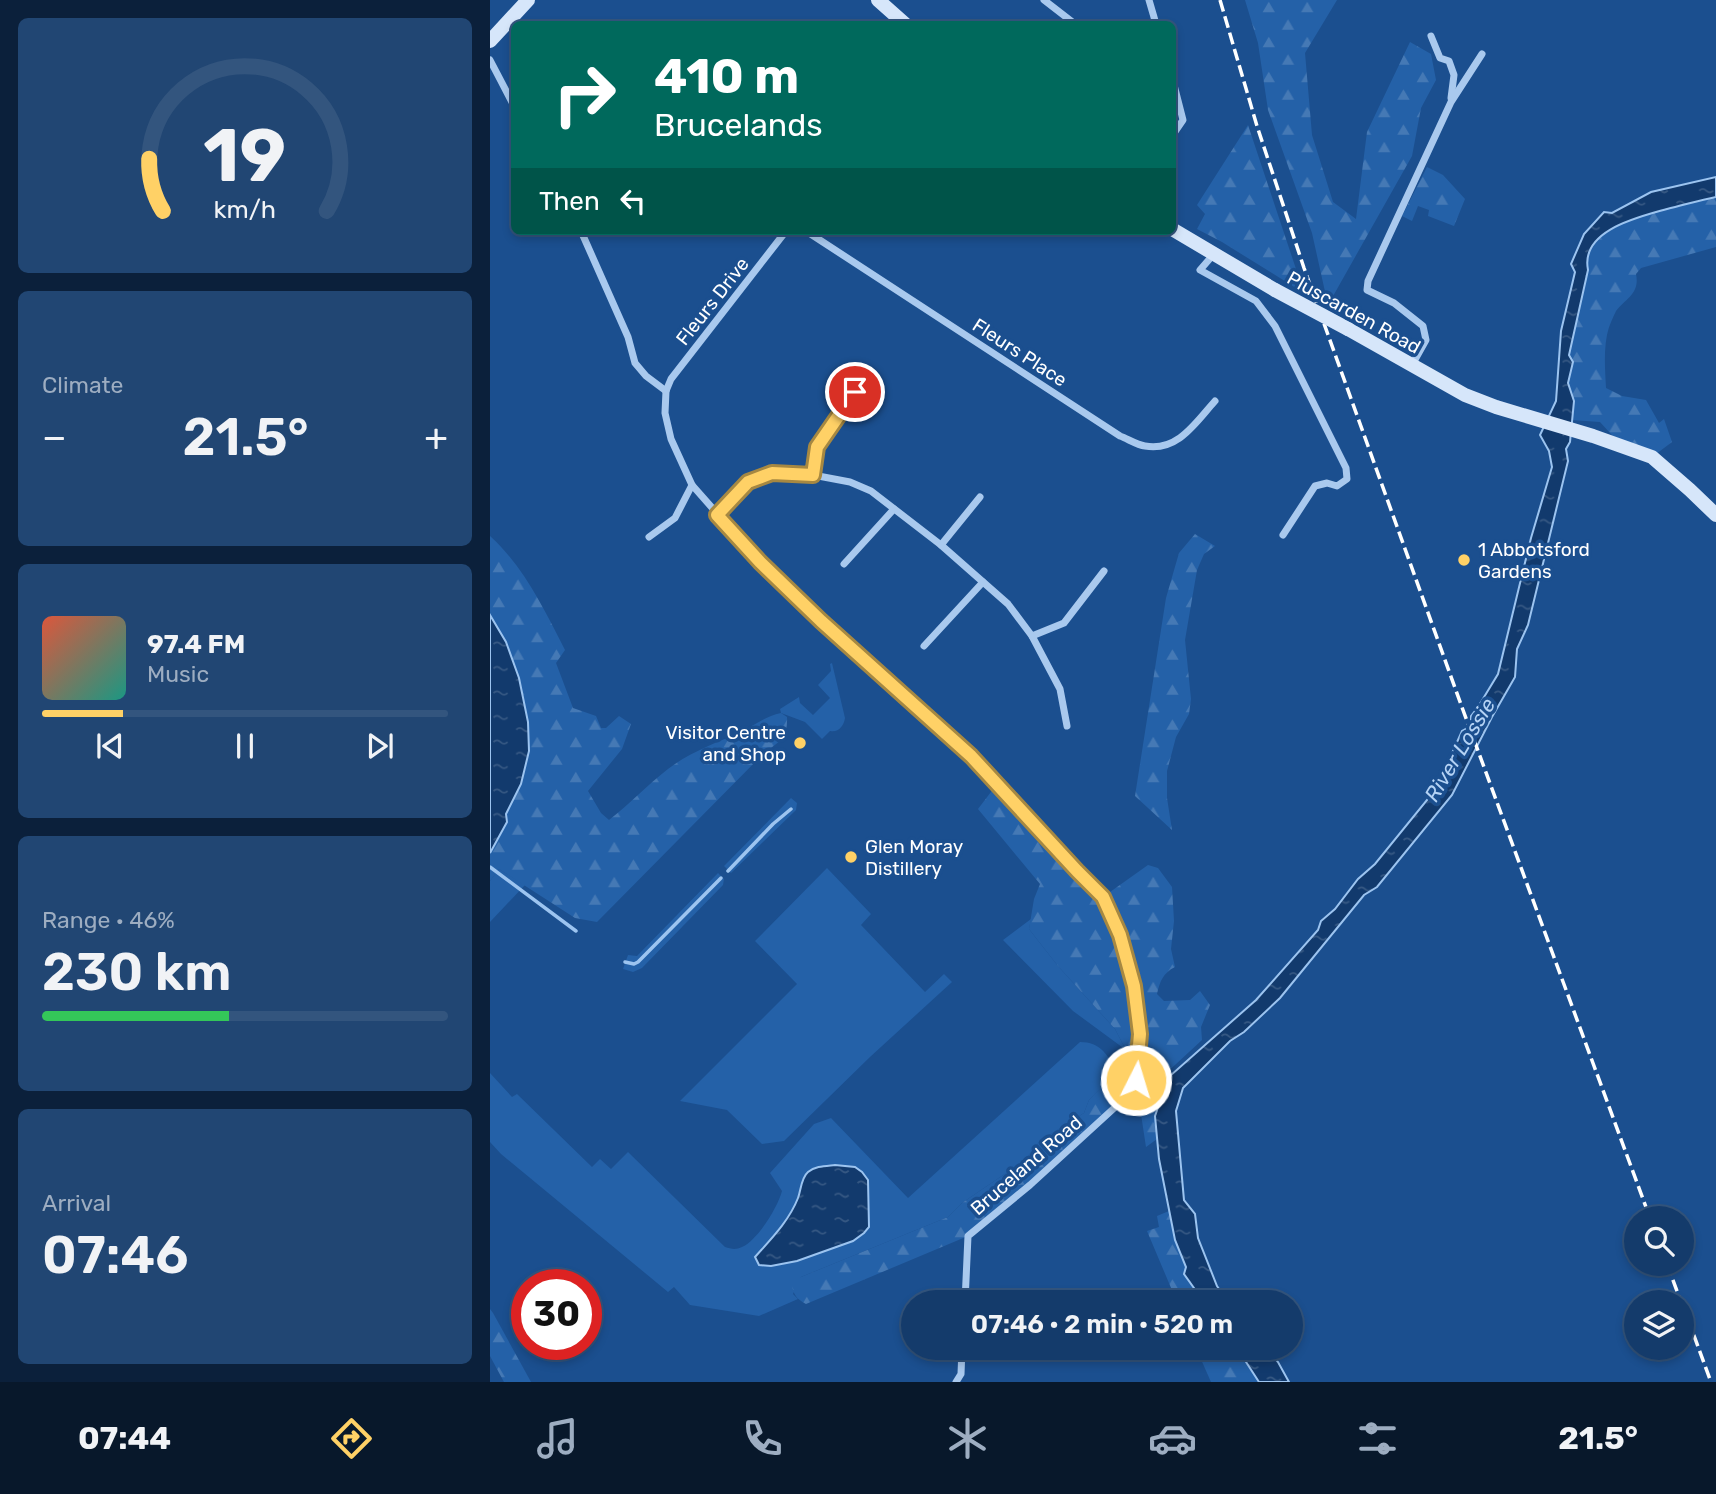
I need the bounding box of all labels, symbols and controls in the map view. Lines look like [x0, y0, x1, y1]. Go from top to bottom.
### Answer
text: 410 m [654, 47, 799, 105]
icon: right [539, 49, 630, 140]
text: Brucelands [654, 106, 823, 144]
text: 19 [204, 114, 286, 200]
icon: left [614, 182, 652, 220]
text: Then [539, 186, 600, 217]
text: km/h [214, 195, 276, 224]
street label: Fleurs Drive [671, 253, 754, 350]
street label: Pluscarden Road [1283, 266, 1425, 359]
street label: Fleurs Place [968, 313, 1071, 391]
pin [825, 362, 885, 422]
text: Climate [42, 371, 123, 399]
icon: arrive [836, 373, 874, 411]
text: 21.5° [182, 406, 309, 468]
text: − [42, 414, 67, 460]
text: + [424, 414, 448, 460]
place label: 1 Abbotsford Gardens [1478, 538, 1590, 583]
marker: 1 Abbotsford Gardens [1456, 552, 1472, 568]
text: 97.4 FM [147, 629, 245, 660]
text: Music [147, 660, 209, 688]
water label: River Lossie [1419, 693, 1500, 806]
place label: Visitor Centre and Shop [665, 721, 786, 766]
icon: previous [91, 727, 129, 765]
icon: pause [226, 727, 264, 765]
icon: next [361, 727, 399, 765]
marker: Visitor Centre and Shop [792, 735, 808, 751]
place label: Glen Moray Distillery [865, 835, 963, 880]
marker: Glen Moray Distillery [843, 849, 859, 865]
text: Range · 46% [42, 906, 175, 934]
text: 230 km [42, 941, 231, 1003]
position arrow [1099, 1043, 1173, 1117]
street label: Bruceland Road [966, 1111, 1087, 1220]
text: Arrival [42, 1189, 111, 1217]
map controls [1624, 1206, 1694, 1360]
button: search [1624, 1206, 1694, 1276]
text: 07:46 [42, 1224, 188, 1286]
speed limit sign: 30 [511, 1269, 602, 1360]
button: layers [1624, 1290, 1694, 1360]
text: 07:46 · 2 min · 520 m [971, 1309, 1233, 1340]
icon: directions [327, 1414, 376, 1463]
icon: music [533, 1414, 582, 1463]
icon: phone [738, 1414, 787, 1463]
icon: climate [943, 1414, 992, 1463]
icon: car [1148, 1414, 1197, 1463]
icon: filters [1353, 1414, 1402, 1463]
text: 07:44 [78, 1419, 171, 1457]
text: 21.5° [1558, 1419, 1638, 1457]

